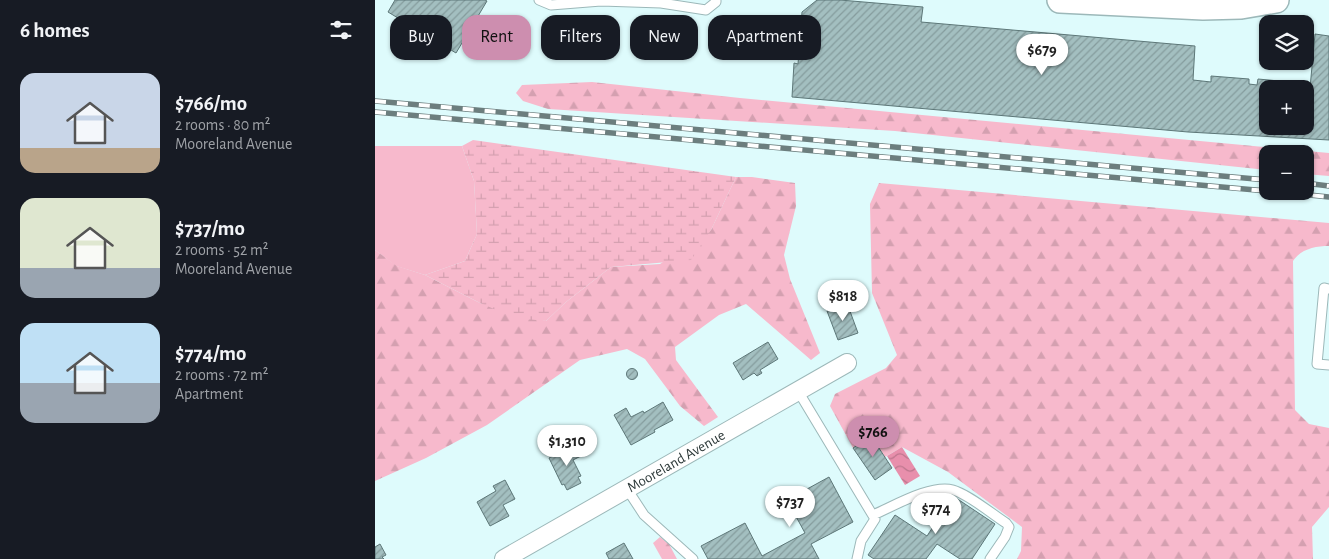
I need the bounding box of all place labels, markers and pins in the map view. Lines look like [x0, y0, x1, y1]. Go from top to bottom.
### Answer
pin: $679 [1012, 34, 1072, 76]
pin: $818 [813, 280, 873, 322]
pin: $766 [843, 416, 903, 458]
pin: $1,310 [526, 424, 608, 467]
pin: $737 [760, 486, 820, 528]
pin: $774 [906, 492, 966, 535]

